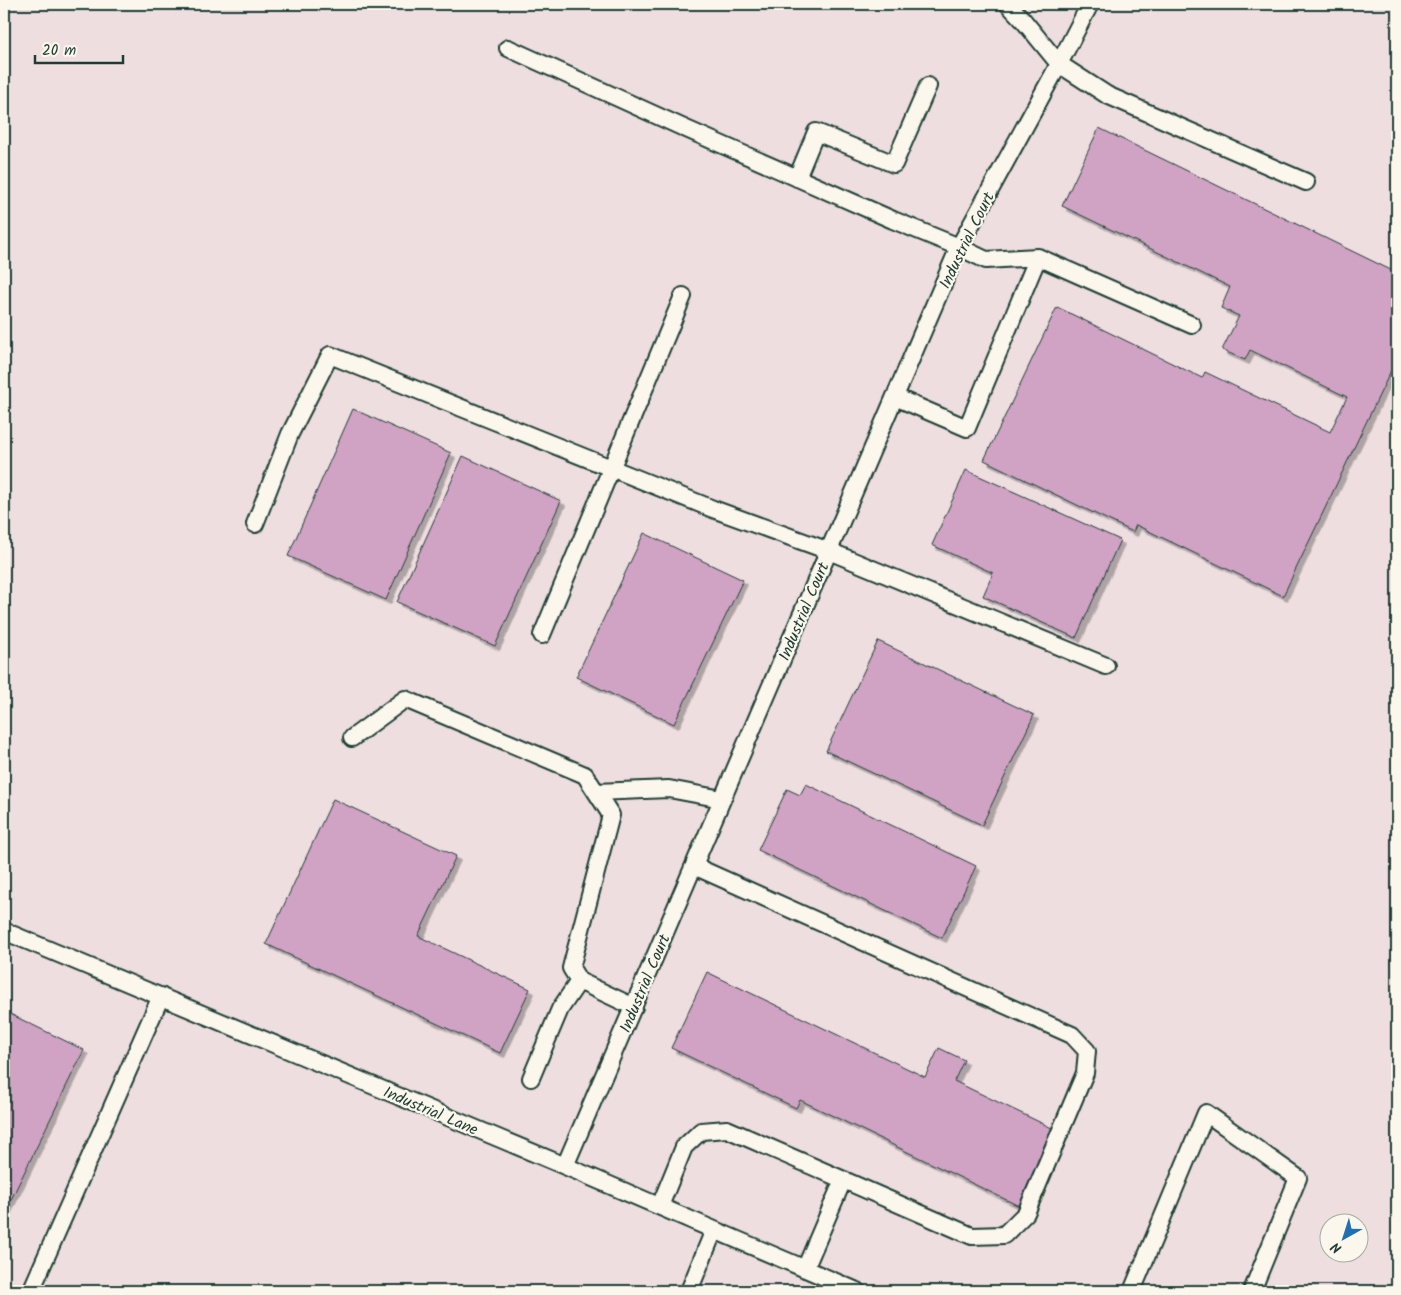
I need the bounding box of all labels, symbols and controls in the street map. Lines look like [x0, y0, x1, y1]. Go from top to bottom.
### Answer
scale bar [35, 32, 122, 64]
text: 20 m [42, 39, 76, 63]
street label: Industrial Court [933, 187, 1002, 293]
street label: Industrial Court [772, 558, 837, 665]
street label: Industrial Court [613, 930, 678, 1037]
street label: Industrial Lane [379, 1080, 482, 1143]
north arrow [1318, 1212, 1368, 1262]
text: N [1326, 1236, 1347, 1259]

